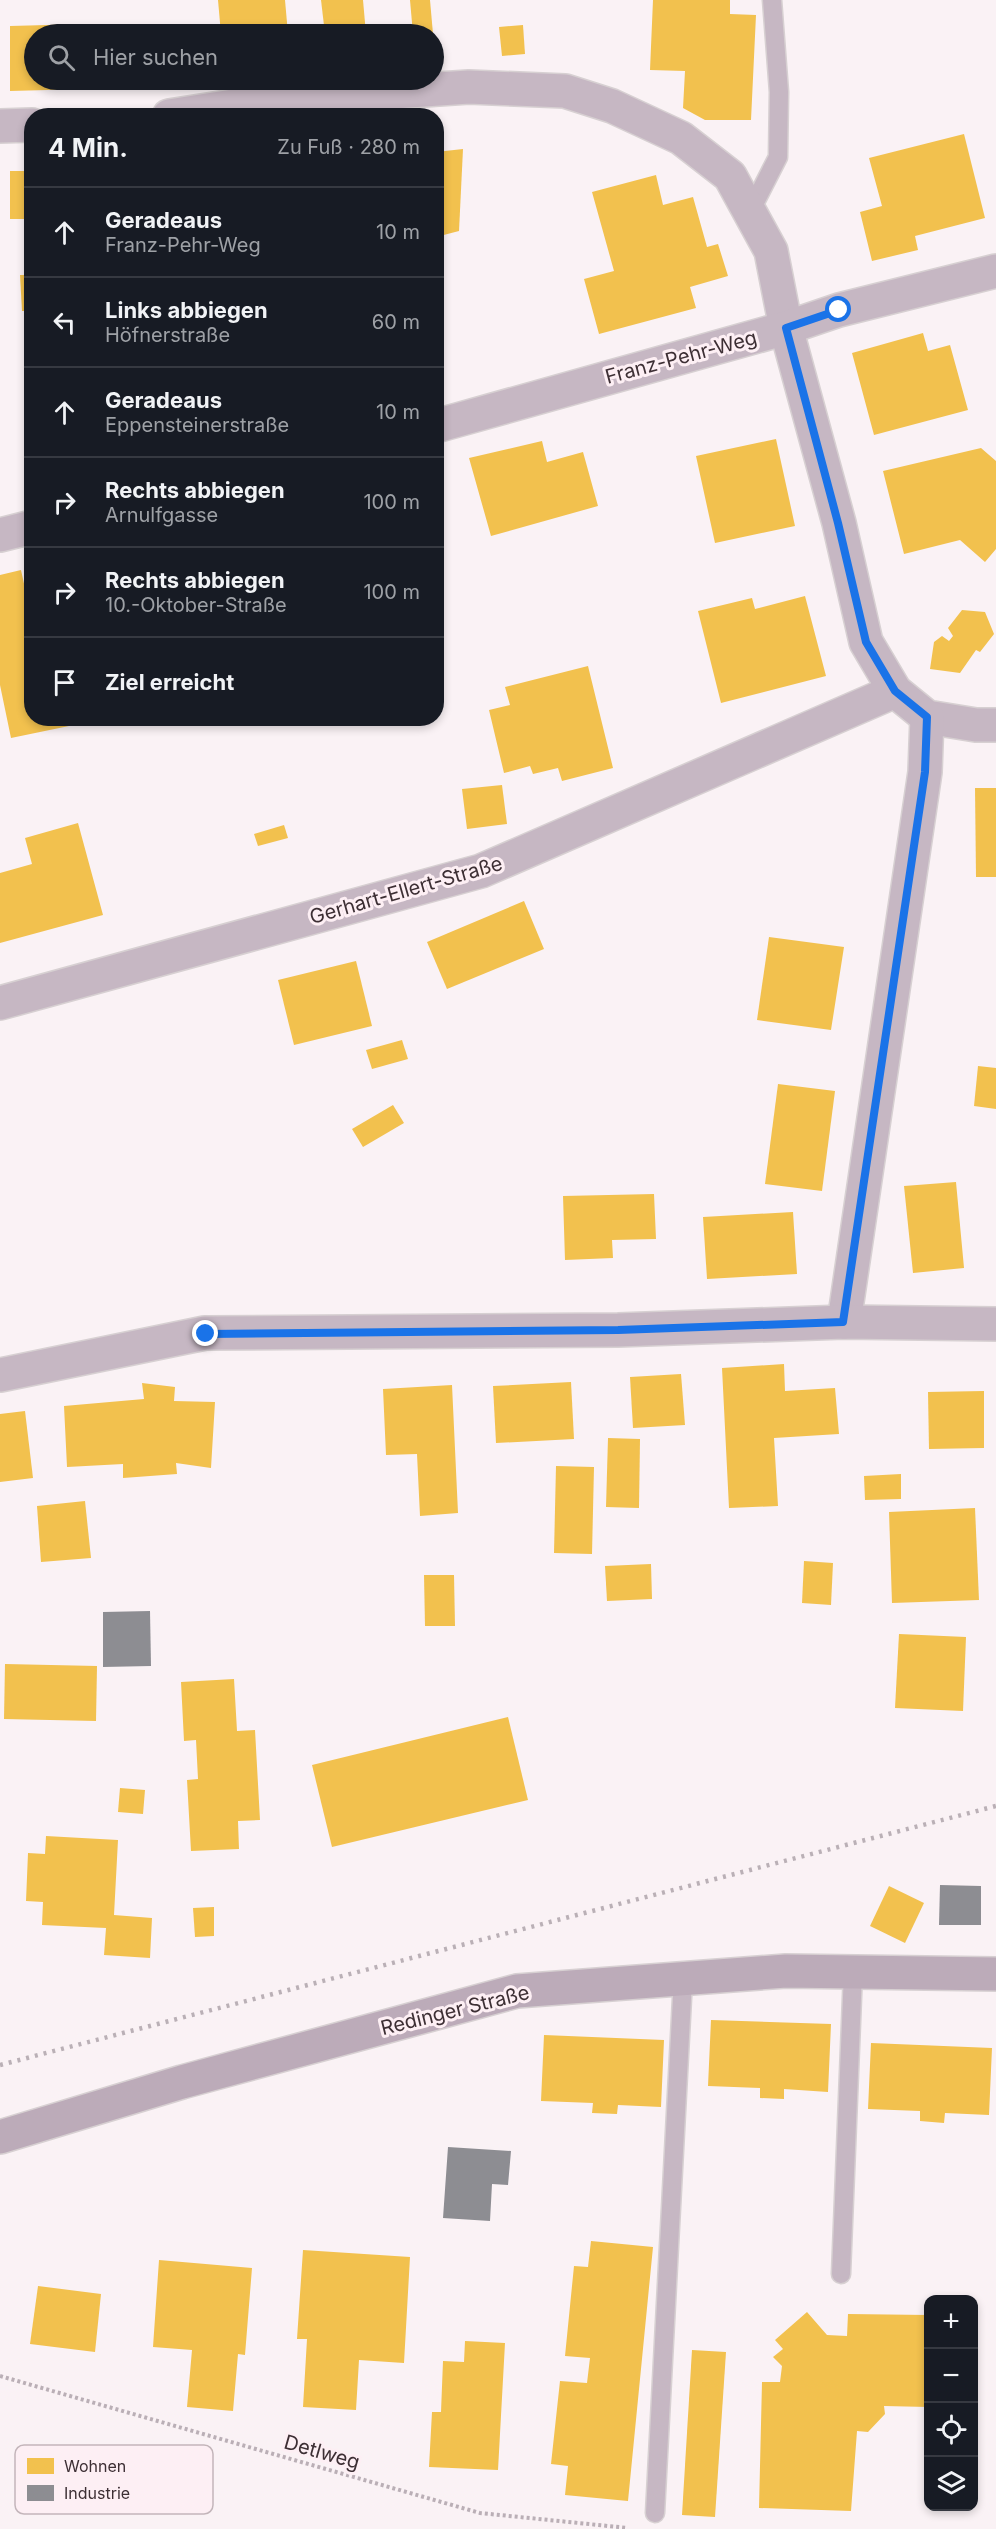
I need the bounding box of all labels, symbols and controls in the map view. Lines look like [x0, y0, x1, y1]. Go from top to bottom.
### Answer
search box [24, 24, 444, 90]
icon: search [45, 41, 78, 74]
text: Hier suchen [93, 44, 218, 70]
text: 4 Min. [48, 132, 128, 163]
text: Zu Fuß · 280 m [277, 135, 420, 159]
text: Geradeaus [105, 207, 222, 233]
icon: ahead [48, 216, 81, 249]
text: 10 m [376, 220, 420, 244]
text: Franz-Pehr-Weg [105, 233, 261, 257]
route start [825, 296, 851, 322]
text: Links abbiegen [105, 297, 268, 323]
icon: left [48, 306, 81, 339]
text: 60 m [372, 310, 420, 334]
text: Höfnerstraße [105, 323, 230, 347]
street label: Franz-Pehr-Weg [603, 325, 759, 389]
text: Geradeaus [105, 387, 222, 413]
icon: ahead [48, 396, 81, 429]
text: 10 m [376, 400, 420, 424]
text: Eppensteinerstraße [105, 413, 289, 437]
text: Rechts abbiegen [105, 477, 285, 503]
icon: right [48, 486, 81, 519]
text: 100 m [363, 490, 420, 514]
text: Arnulfgasse [105, 503, 218, 527]
text: Rechts abbiegen [105, 567, 285, 593]
icon: right [48, 576, 81, 609]
text: 100 m [363, 580, 420, 604]
text: 10.-Oktober-Straße [105, 593, 287, 617]
icon: arrive [48, 666, 81, 699]
text: Ziel erreicht [105, 669, 234, 695]
street label: Gerhart-Ellert-Straße [307, 851, 505, 929]
route end [192, 1320, 218, 1346]
street label: Redinger Straße [378, 1980, 532, 2040]
map controls [924, 2295, 978, 2511]
button: + [924, 2295, 978, 2349]
button: − [924, 2349, 978, 2403]
button: locate [924, 2403, 978, 2457]
street label: Detlweg [281, 2430, 363, 2474]
legend [15, 2445, 213, 2514]
text: Wohnen [64, 2456, 126, 2476]
button: layers [924, 2457, 978, 2511]
text: Industrie [64, 2483, 130, 2503]

